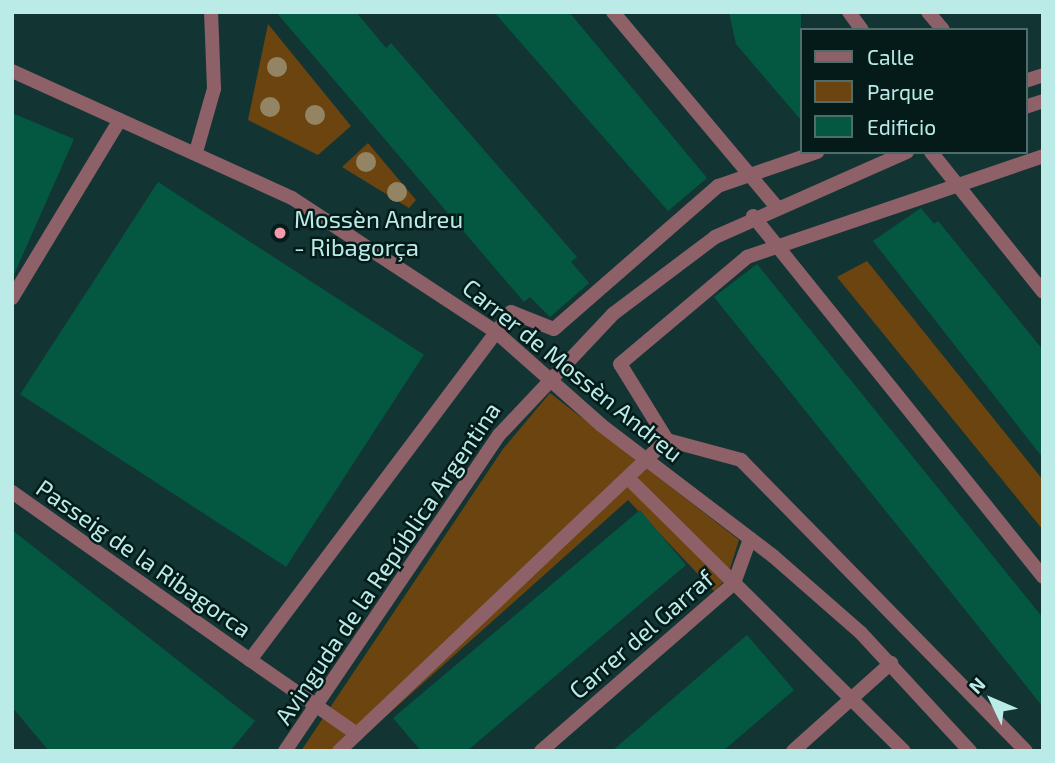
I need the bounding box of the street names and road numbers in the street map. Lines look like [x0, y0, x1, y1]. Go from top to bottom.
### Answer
street label: Carrer de Mossèn Andreu [457, 272, 689, 468]
street label: Avinguda de la República Argentina [268, 396, 506, 730]
street label: Passeig de la Ribagorca [31, 473, 257, 643]
street label: Carrer del Garraf [563, 563, 719, 705]

